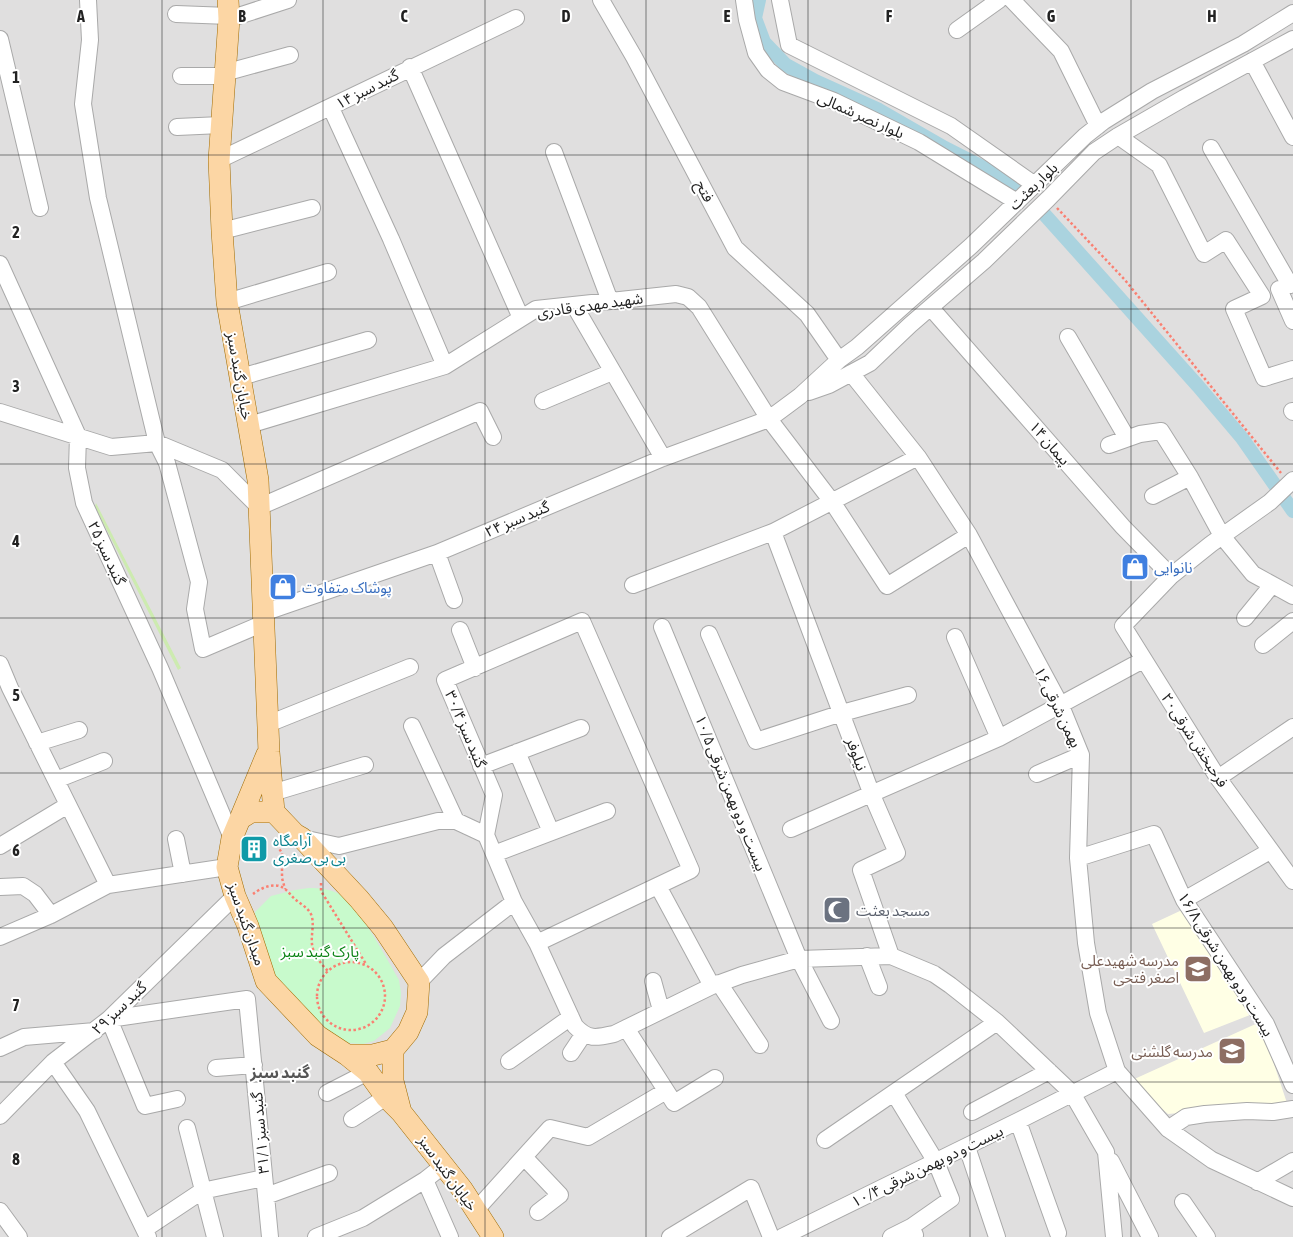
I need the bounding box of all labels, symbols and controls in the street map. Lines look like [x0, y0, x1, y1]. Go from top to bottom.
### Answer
text: A [76, 7, 85, 25]
text: B [238, 7, 246, 25]
text: C [400, 7, 408, 25]
text: D [562, 7, 571, 25]
text: E [724, 7, 731, 25]
text: F [886, 7, 893, 25]
text: G [1047, 7, 1056, 25]
text: H [1207, 7, 1217, 25]
street label: گنبد سبز ۱۴ [333, 65, 403, 113]
text: 1 [12, 68, 20, 86]
street label: بلوار نصر شمالی [815, 88, 907, 143]
street label: بلوار بعثت [1005, 159, 1061, 214]
street label: فتح [689, 177, 718, 207]
text: 2 [12, 223, 20, 241]
street label: شهید مهدی قادری [536, 289, 645, 322]
street label: خیابان گنبد سبز [223, 330, 256, 422]
text: 3 [12, 377, 20, 395]
street label: پیمان ۱۴ [1025, 418, 1074, 470]
street label: گنبد سبز ۲۴ [482, 497, 553, 541]
street label: گنبد سبز ۲۵ [84, 518, 130, 589]
text: 4 [11, 532, 20, 550]
shop icon: نانوایی [1120, 552, 1150, 582]
place label: نانوایی [1154, 559, 1193, 577]
shop icon: پوشاک متفاوت [268, 572, 298, 602]
place label: پوشاک متفاوت [302, 579, 392, 598]
street label: بهمن شرقی ۱۶ [1030, 664, 1085, 751]
text: 5 [12, 686, 20, 704]
street label: گنبد سبز ۳۰/۴ [441, 688, 490, 771]
street label: فرحبخش شرقی۲۰ [1157, 690, 1232, 791]
street label: بیست و دو بهمن شرقی ۱۰/۵ [691, 713, 770, 874]
street label: نیلوفر [842, 734, 871, 773]
place label: آرامگاه بی بی صغری [273, 832, 346, 867]
building icon: آرامگاه بی بی صغری [239, 834, 269, 864]
text: 6 [12, 841, 20, 859]
street label: میدان گنبد سبز [224, 879, 269, 968]
street label: بیست و دو بهمن شرقی ۱۶/۸ [1174, 889, 1277, 1040]
mosque icon: مسجد بعثت [822, 895, 852, 925]
place label: مسجد بعثت [856, 902, 930, 919]
park label: پارک گنبد سبز [280, 943, 359, 962]
place label: مدرسه شهیدعلی اصغر فتحی [1081, 952, 1179, 987]
school or university icon: مدرسه شهیدعلی اصغر فتحی [1183, 954, 1213, 984]
street label: گنبد سبز ۲۹ [88, 978, 151, 1038]
text: 7 [12, 996, 20, 1014]
school or university icon: مدرسه گلشنی [1217, 1036, 1247, 1066]
place label: مدرسه گلشنی [1131, 1043, 1213, 1061]
district label: گنبد سبز [249, 1063, 310, 1082]
street label: گنبد سبز ۳۱/۱ [248, 1090, 273, 1175]
street label: بیست و دو بهمن شرقی ۱۰/۴ [848, 1122, 1006, 1211]
street label: خیابان گنبد سبز [414, 1131, 481, 1215]
text: 8 [12, 1150, 20, 1168]

